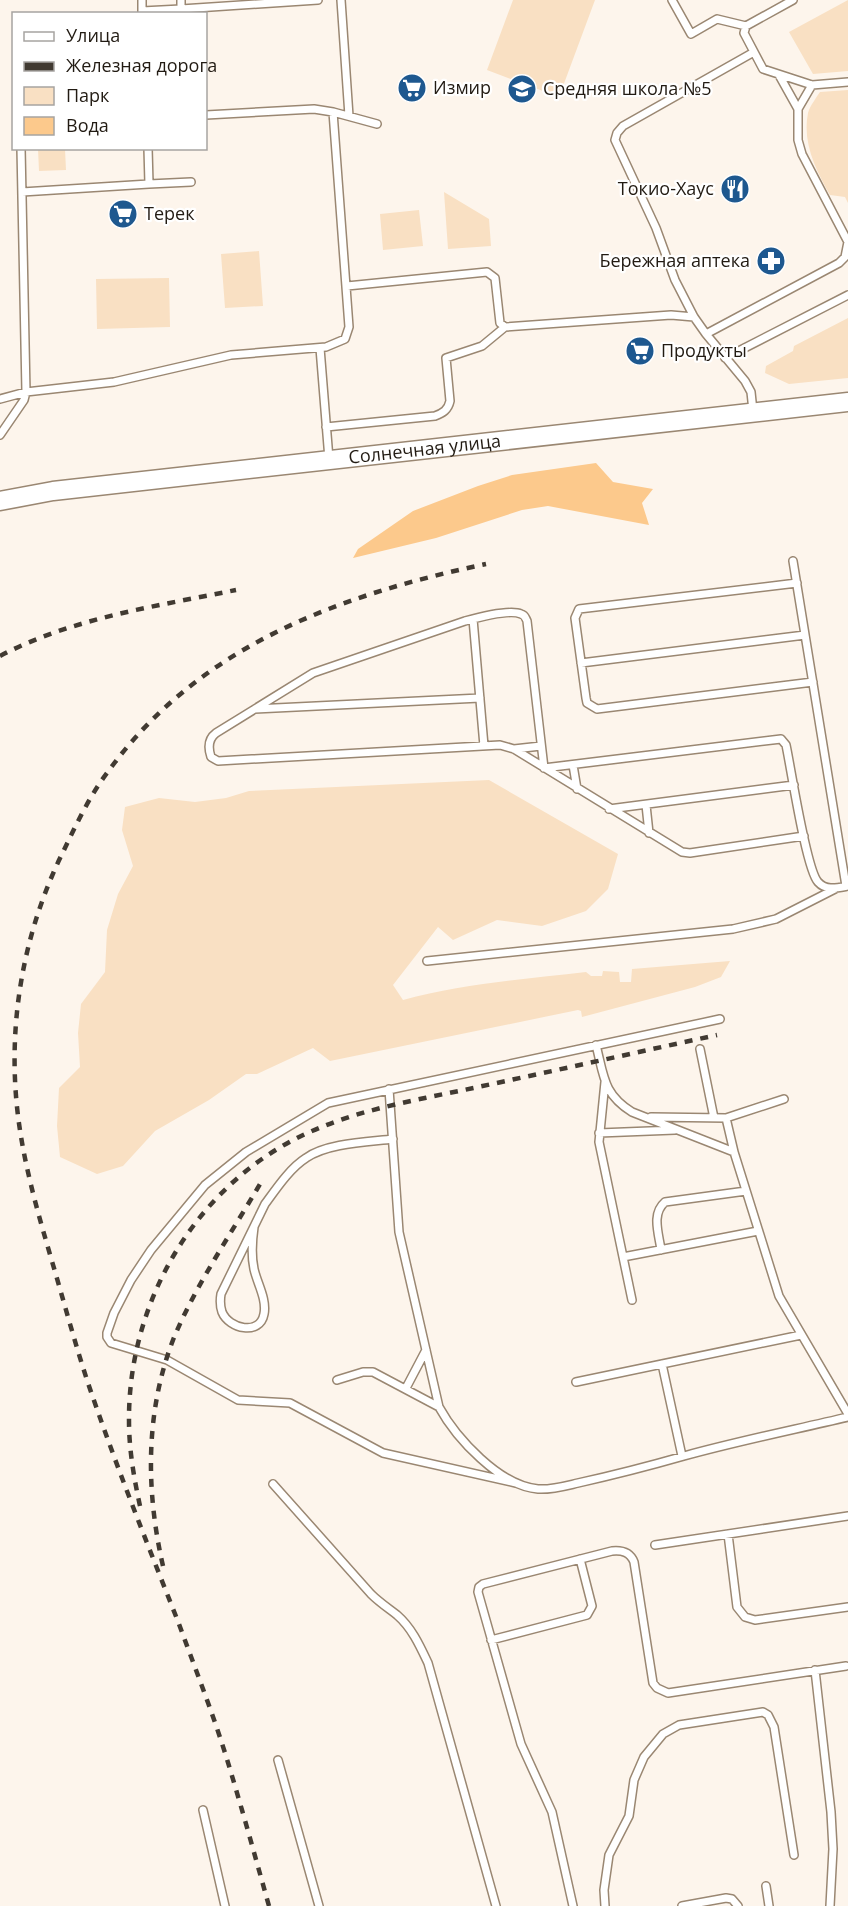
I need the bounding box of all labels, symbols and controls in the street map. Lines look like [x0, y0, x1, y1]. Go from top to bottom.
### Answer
legend [12, 12, 207, 150]
text: Улица [66, 23, 120, 47]
text: Железная дорога [66, 53, 217, 77]
supermarket icon: Измир [396, 72, 428, 104]
school or university icon: Средняя школа №5 [506, 73, 538, 105]
place label: Измир [433, 75, 491, 99]
place label: Средняя школа №5 [543, 76, 712, 100]
text: Парк [66, 83, 110, 107]
text: Вода [66, 113, 109, 137]
restaurant icon: Токио-Хаус [719, 173, 751, 205]
place label: Токио-Хаус [618, 176, 714, 200]
supermarket icon: Терек [107, 198, 139, 230]
place label: Терек [144, 201, 195, 225]
pharmacy icon: Бережная аптека [755, 245, 787, 277]
place label: Бережная аптека [599, 248, 750, 272]
supermarket icon: Продукты [624, 335, 656, 367]
place label: Продукты [661, 338, 747, 362]
street label: Солнечная улица [347, 428, 502, 469]

